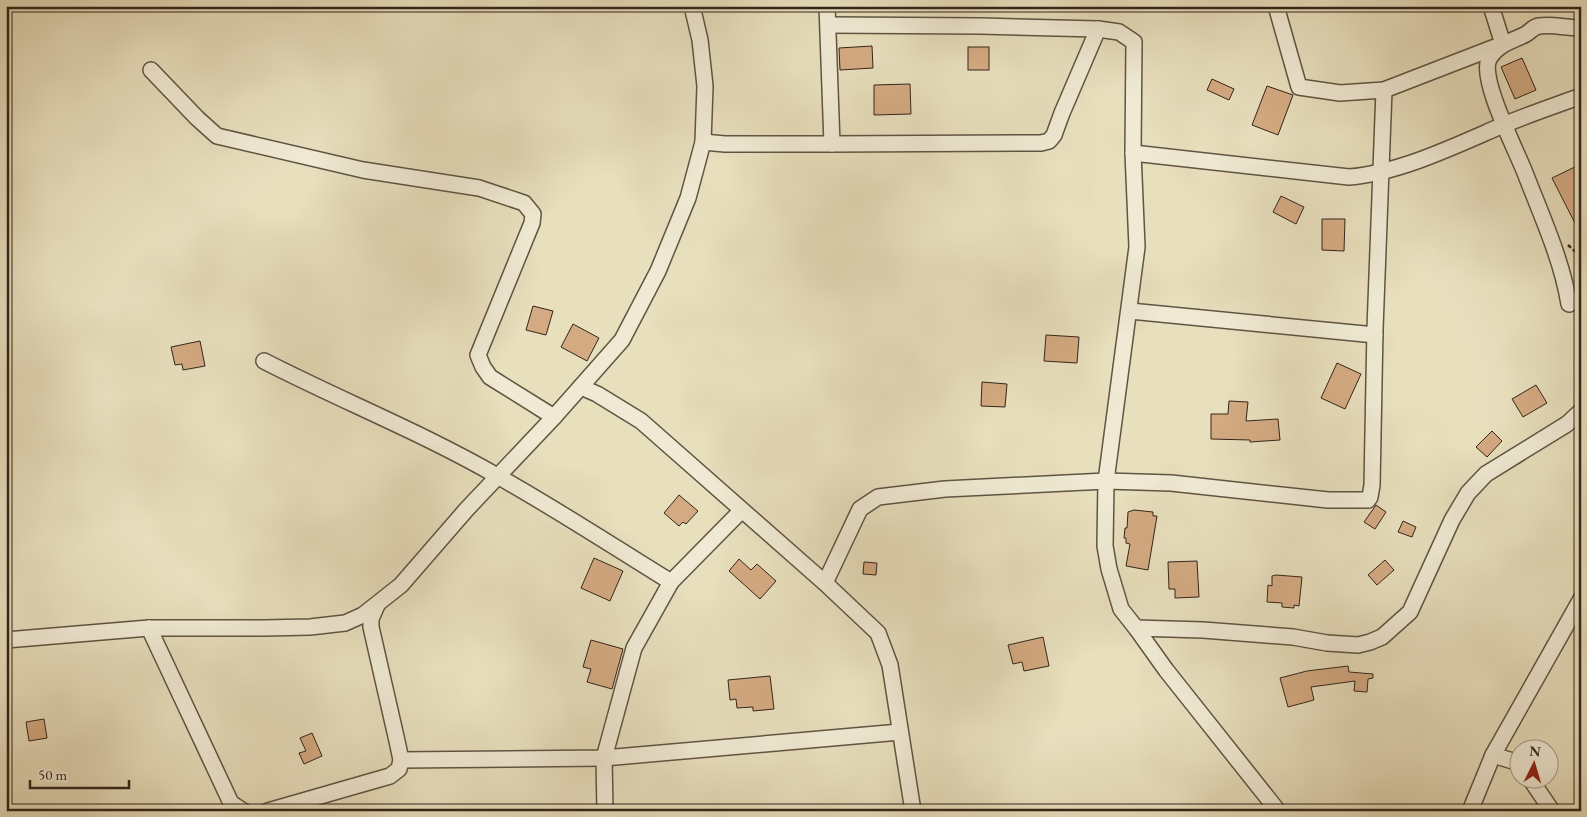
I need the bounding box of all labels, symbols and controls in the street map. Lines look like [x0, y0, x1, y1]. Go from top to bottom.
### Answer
north arrow [1510, 740, 1560, 790]
text: N [1529, 742, 1542, 761]
scale bar [30, 757, 129, 789]
text: 50 m [38, 765, 67, 784]

